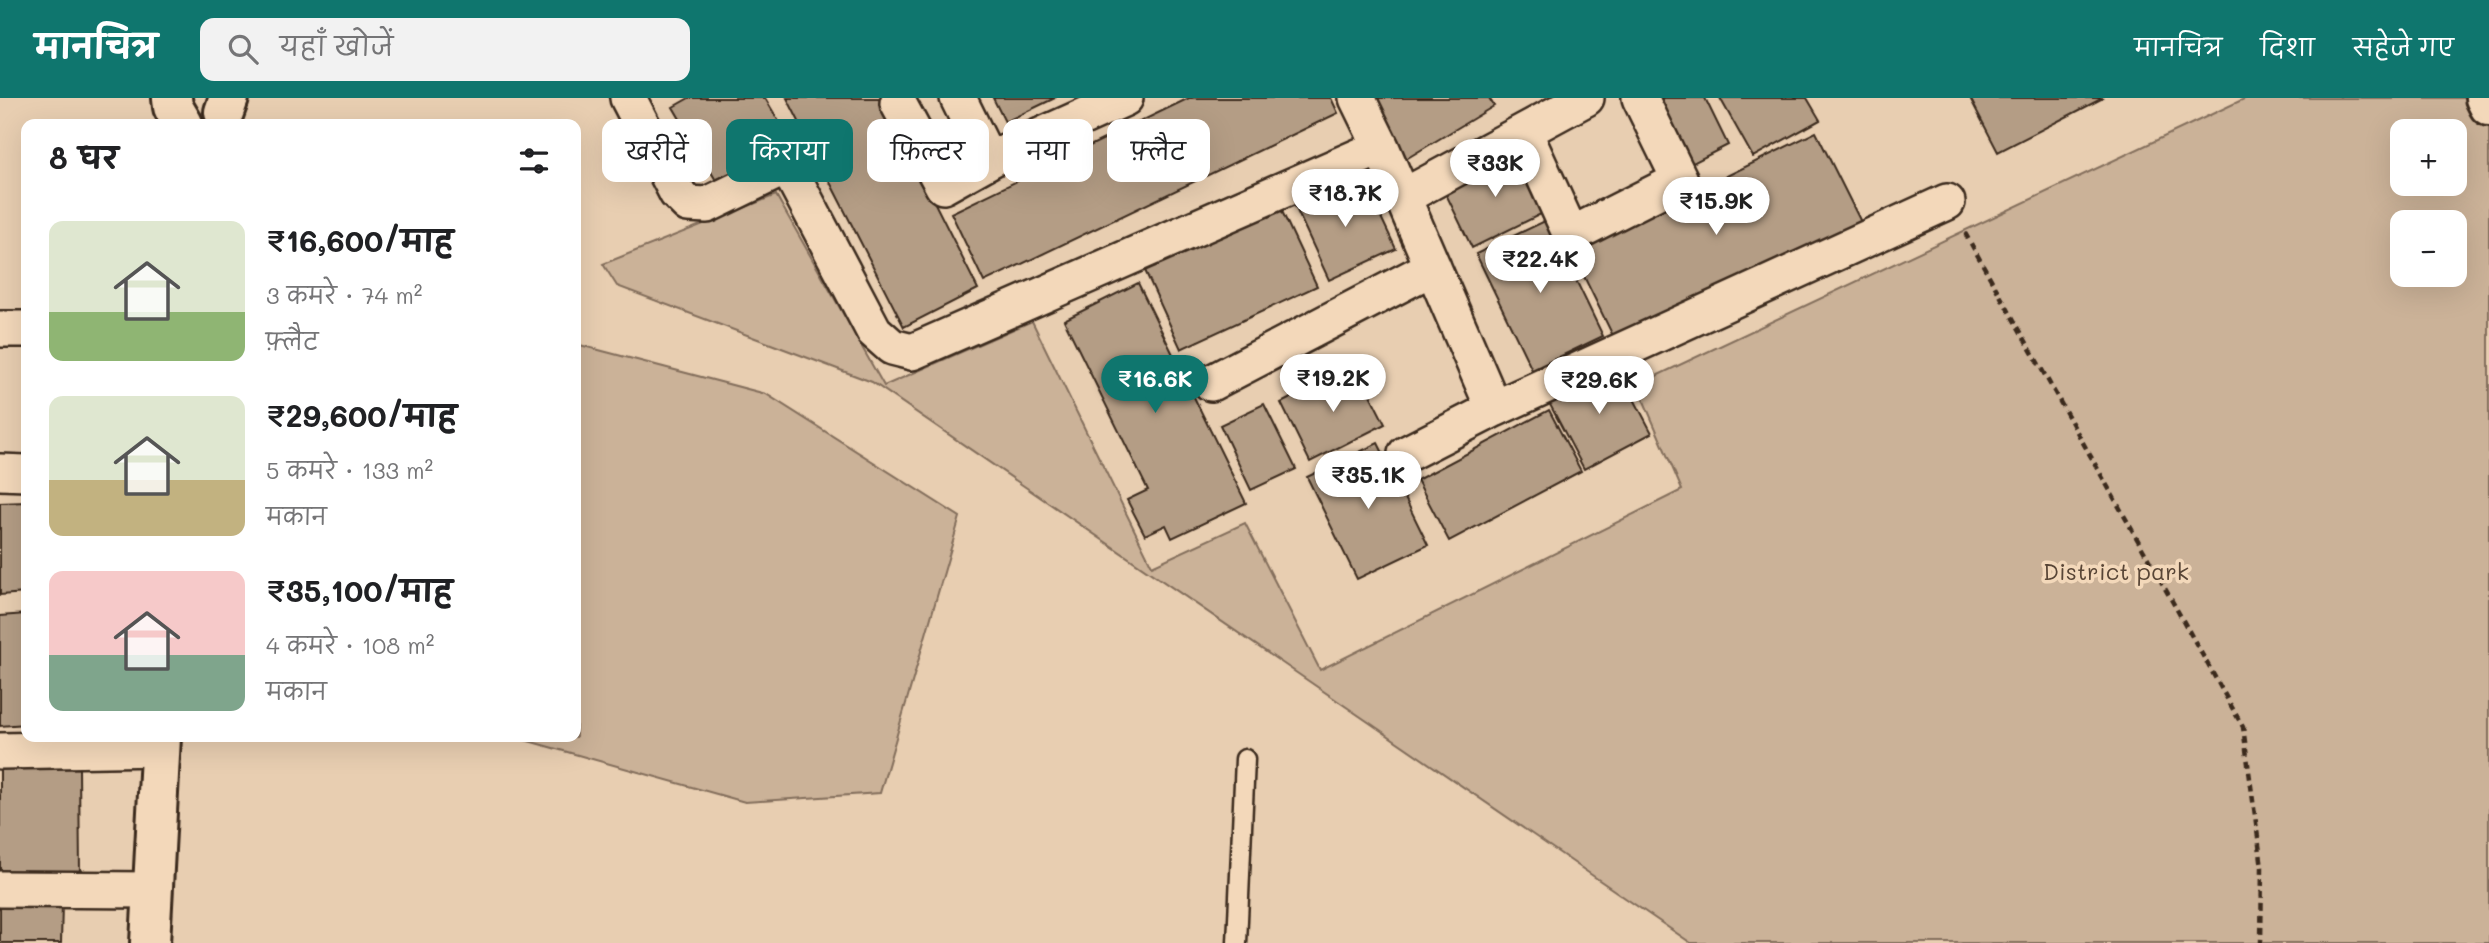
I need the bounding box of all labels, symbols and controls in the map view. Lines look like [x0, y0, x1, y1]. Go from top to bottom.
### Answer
search box [200, 18, 690, 81]
text: मानचित्र [35, 23, 158, 66]
text: यहाँ खोजें [280, 29, 393, 63]
icon: search [224, 30, 262, 68]
text: मानचित्र [2134, 31, 2222, 62]
text: दिशा [2260, 31, 2315, 62]
text: सहेजे गए [2353, 31, 2454, 62]
chip: खरीदें [602, 119, 712, 182]
chip: किराया [726, 119, 853, 182]
chip: फ़िल्टर [867, 119, 989, 182]
chip: नया [1003, 119, 1093, 182]
chip: फ़्लैट [1107, 119, 1210, 182]
map controls [2390, 119, 2467, 287]
button: + [2390, 119, 2467, 196]
text: 8 घर [49, 137, 118, 177]
pin: ₹33K [1454, 140, 1536, 199]
icon: filters [515, 142, 553, 180]
text: ₹33K [1466, 147, 1524, 177]
pin: ₹18.7K [1288, 170, 1402, 229]
text: ₹18.7K [1308, 177, 1382, 207]
pin: ₹15.9K [1659, 178, 1773, 237]
text: ₹15.9K [1679, 185, 1753, 215]
button: − [2390, 210, 2467, 287]
text: ₹16,600/माह [266, 220, 454, 260]
pin: ₹22.4K [1483, 236, 1597, 295]
text: ₹22.4K [1501, 243, 1579, 273]
icon: home [105, 249, 189, 333]
text: 3 कमरे · 74 m² [266, 280, 422, 310]
text: फ़्लैट [266, 326, 318, 356]
pin: ₹19.2K [1276, 354, 1390, 414]
pin: ₹16.6K [1098, 356, 1212, 415]
pin: ₹29.6K [1542, 356, 1656, 416]
text: ₹19.2K [1296, 362, 1370, 392]
text: ₹16.6K [1117, 363, 1193, 393]
text: ₹29.6K [1560, 364, 1638, 394]
text: ₹29,600/माह [266, 395, 457, 435]
icon: home [105, 424, 189, 508]
pin: ₹35.1K [1311, 452, 1425, 511]
text: 5 कमरे · 133 m² [266, 455, 433, 485]
text: ₹35.1K [1331, 459, 1405, 489]
text: मकान [266, 501, 327, 531]
park label: District park [2043, 556, 2189, 586]
text: ₹35,100/माह [266, 570, 453, 610]
icon: home [105, 599, 189, 683]
text: 4 कमरे · 108 m² [266, 630, 435, 660]
text: मकान [266, 676, 327, 706]

